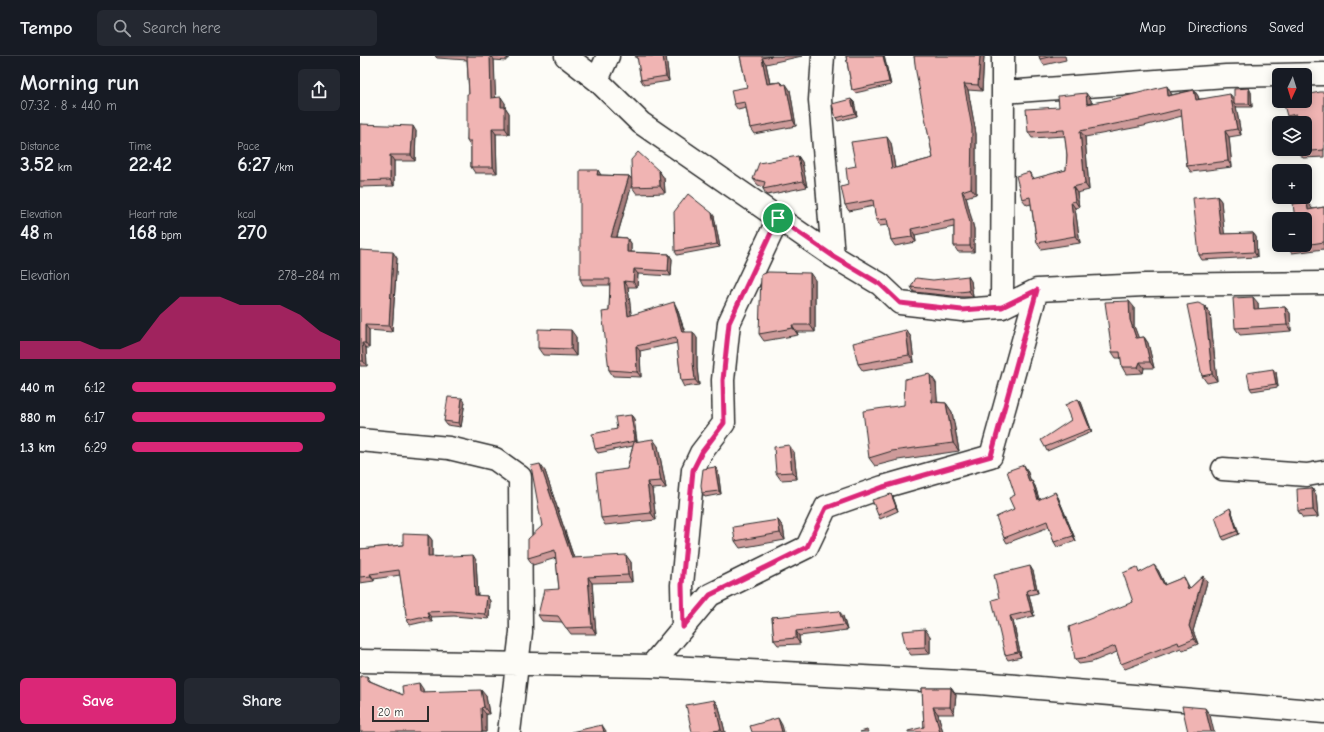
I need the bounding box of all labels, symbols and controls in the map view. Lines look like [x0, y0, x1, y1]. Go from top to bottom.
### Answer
search box [97, 10, 377, 46]
text: Tempo [20, 17, 73, 39]
icon: search [111, 17, 133, 39]
text: Search here [143, 19, 221, 37]
text: Map [1139, 19, 1166, 36]
text: Directions [1188, 19, 1247, 36]
text: Saved [1269, 19, 1304, 36]
north arrow [1272, 68, 1312, 108]
map controls [1272, 68, 1312, 252]
button: share [298, 69, 340, 111]
text: Morning run [20, 70, 139, 96]
text: 07:32 · 8 × 440 m [20, 98, 117, 113]
button: layers [1272, 116, 1312, 156]
text: Distance [20, 140, 59, 153]
text: Time [129, 140, 152, 153]
text: Pace [237, 140, 260, 153]
text: 3.52 [20, 153, 54, 176]
text: 22:42 [129, 153, 172, 176]
text: 6:27 [237, 153, 271, 176]
text: km [54, 161, 72, 174]
text: /km [271, 161, 294, 174]
button: + [1272, 164, 1312, 204]
pin [761, 201, 795, 235]
icon: arrive [767, 207, 789, 229]
text: Elevation [20, 208, 62, 221]
text: Heart rate [129, 208, 177, 221]
text: kcal [237, 208, 256, 221]
button: − [1272, 212, 1312, 252]
text: 48 [20, 221, 40, 244]
text: 168 [129, 221, 157, 244]
text: 270 [237, 221, 268, 244]
text: m [40, 229, 52, 242]
text: bpm [157, 229, 182, 242]
text: Elevation [20, 268, 70, 283]
text: 278–284 m [278, 268, 340, 283]
text: 440 m [20, 380, 55, 395]
text: 6:12 [84, 380, 105, 395]
text: 880 m [20, 410, 56, 425]
text: 6:17 [84, 410, 105, 425]
text: 1.3 km [20, 440, 55, 455]
text: 6:29 [84, 440, 107, 455]
button: Save [20, 678, 176, 724]
button: Share [184, 678, 340, 724]
scale bar [372, 704, 429, 723]
text: 20 m [378, 706, 403, 719]

